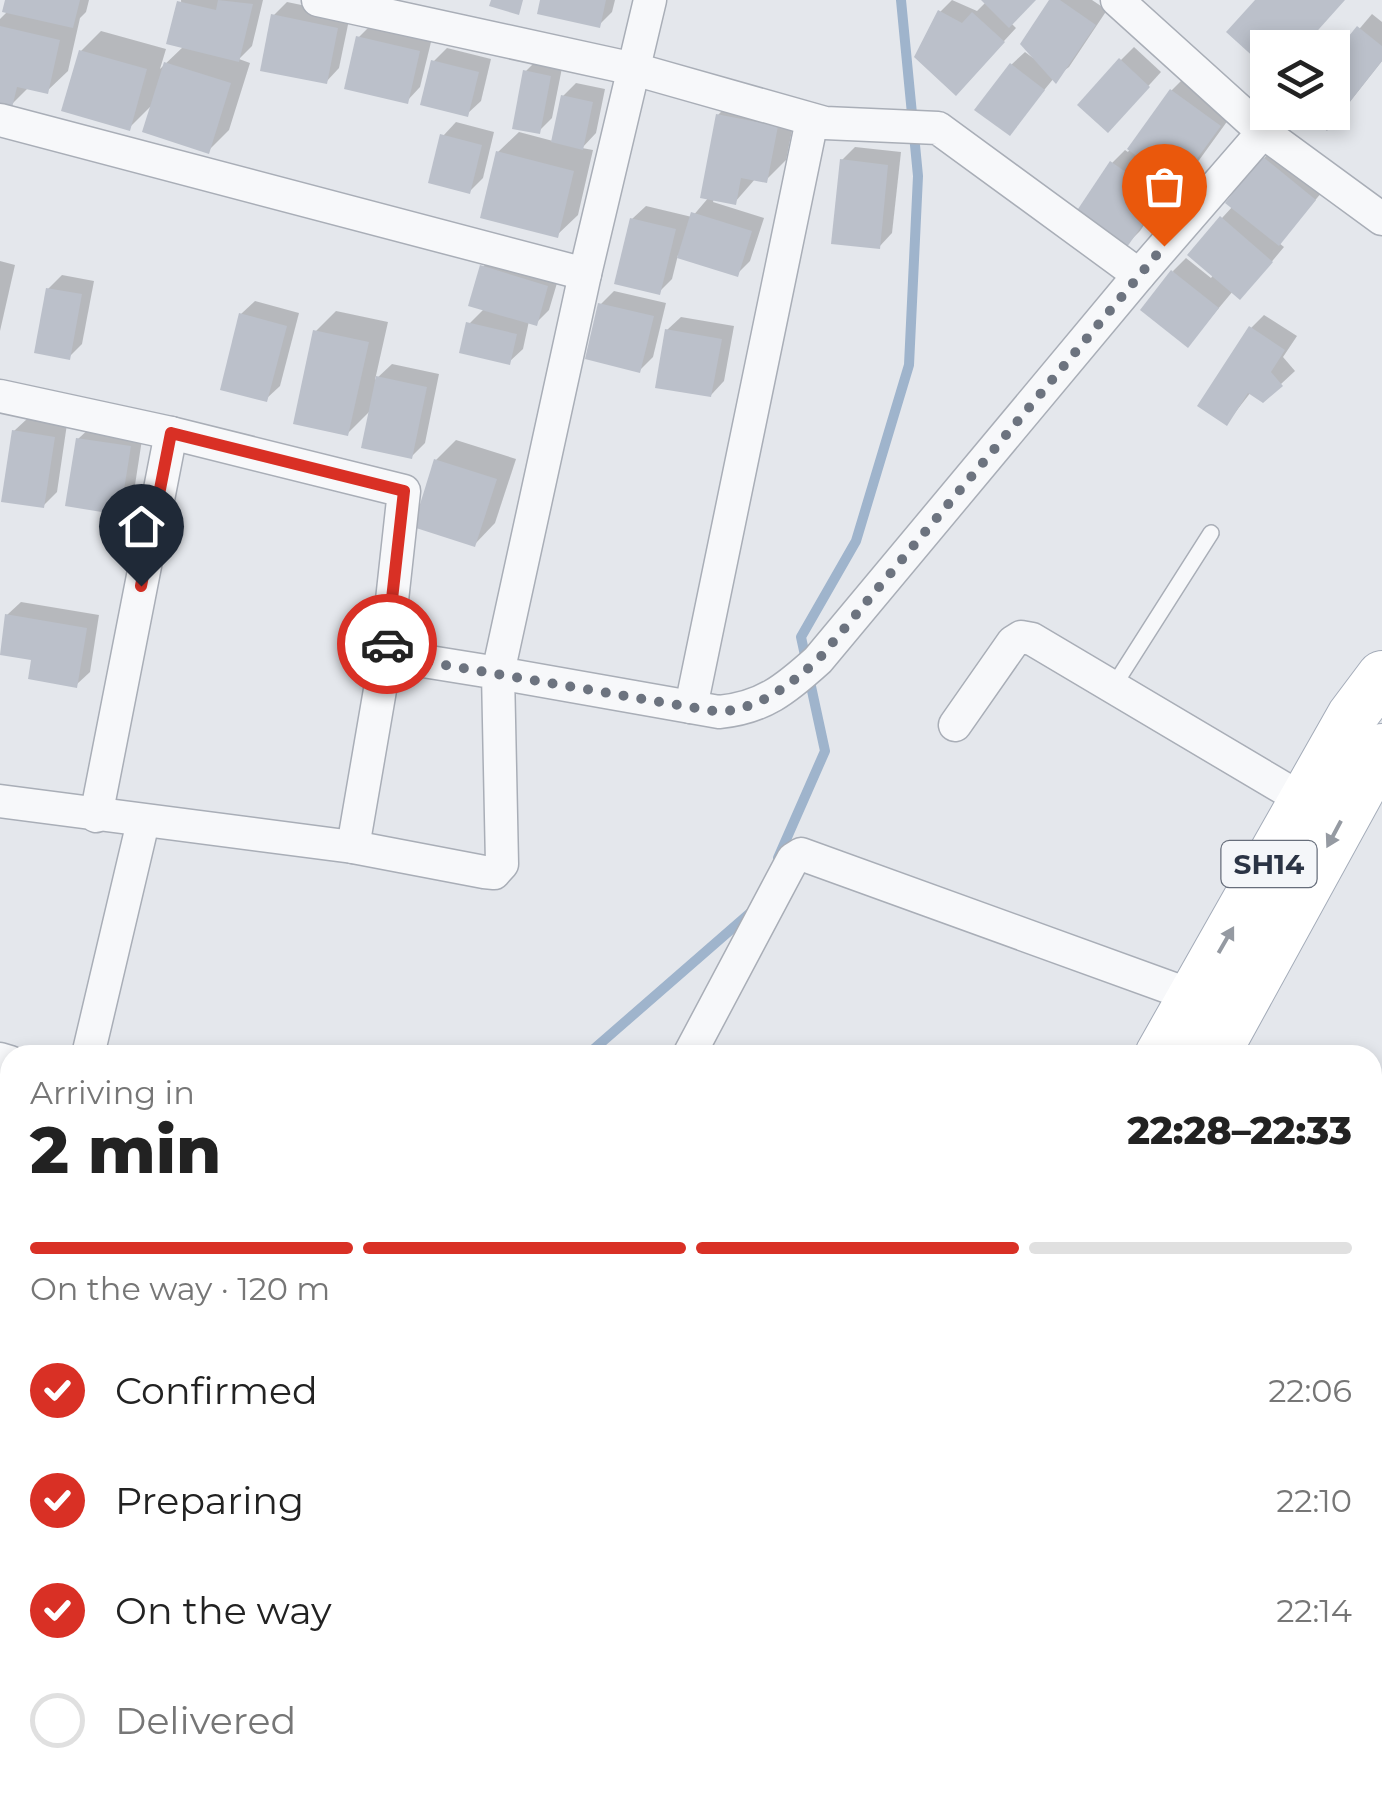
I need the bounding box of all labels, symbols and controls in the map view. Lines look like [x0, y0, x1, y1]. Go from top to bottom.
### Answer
map controls [1250, 30, 1350, 130]
button: layers [1250, 30, 1350, 130]
pin [1122, 144, 1207, 247]
icon: bag [1137, 159, 1192, 214]
pin [99, 484, 184, 587]
icon: home [114, 499, 169, 554]
courier [337, 594, 437, 694]
icon: car [360, 617, 415, 672]
one-way arrow [1325, 819, 1342, 848]
road number: SH14 [1222, 841, 1316, 887]
one-way arrow [1216, 926, 1234, 954]
text: Arriving in [30, 1073, 195, 1112]
text: 22:28–22:33 [1127, 1107, 1352, 1154]
text: 2 min [30, 1110, 221, 1189]
text: On the way · 120 m [30, 1269, 330, 1308]
icon: check [30, 1363, 85, 1418]
text: Confirmed [115, 1367, 318, 1414]
text: 22:06 [1268, 1371, 1352, 1410]
icon: check [30, 1473, 85, 1528]
text: Preparing [115, 1477, 304, 1524]
text: 22:10 [1276, 1481, 1352, 1520]
icon: check [30, 1583, 85, 1638]
text: On the way [115, 1587, 332, 1634]
text: 22:14 [1276, 1591, 1352, 1630]
text: Delivered [115, 1697, 296, 1744]

